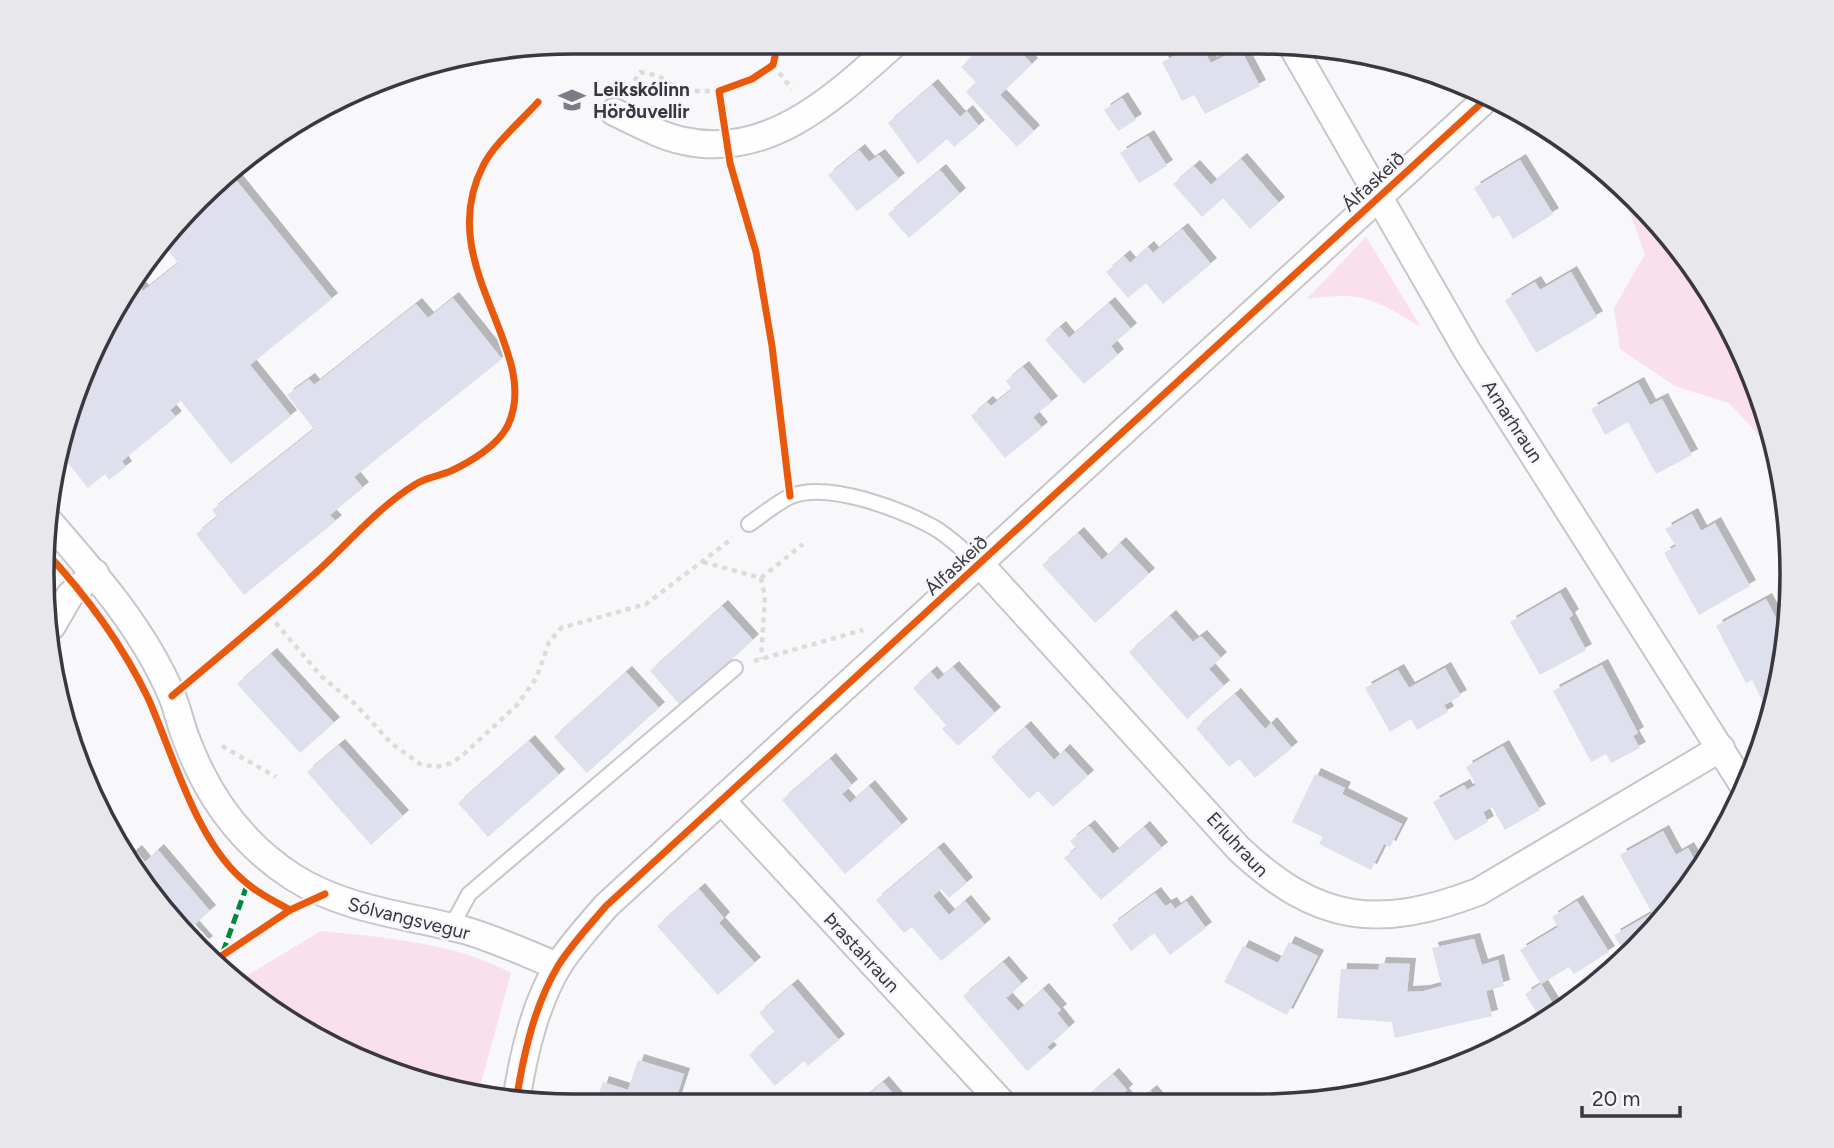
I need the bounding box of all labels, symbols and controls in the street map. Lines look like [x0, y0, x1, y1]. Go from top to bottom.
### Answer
place label: Leikskólinn Hörðuvellir [593, 78, 690, 123]
school or university icon: Leikskólinn Hörðuvellir [557, 85, 587, 115]
street label: Álfaskeið [1337, 147, 1410, 216]
street label: Arnarhraun [1477, 376, 1548, 467]
street label: Álfaskeið [920, 531, 993, 600]
street label: Erluhraun [1202, 807, 1273, 882]
street label: Sólvangsvegur [345, 892, 473, 945]
street label: Þrastahraun [819, 908, 904, 997]
scale bar [1582, 1074, 1680, 1118]
text: 20 m [1592, 1086, 1640, 1111]

